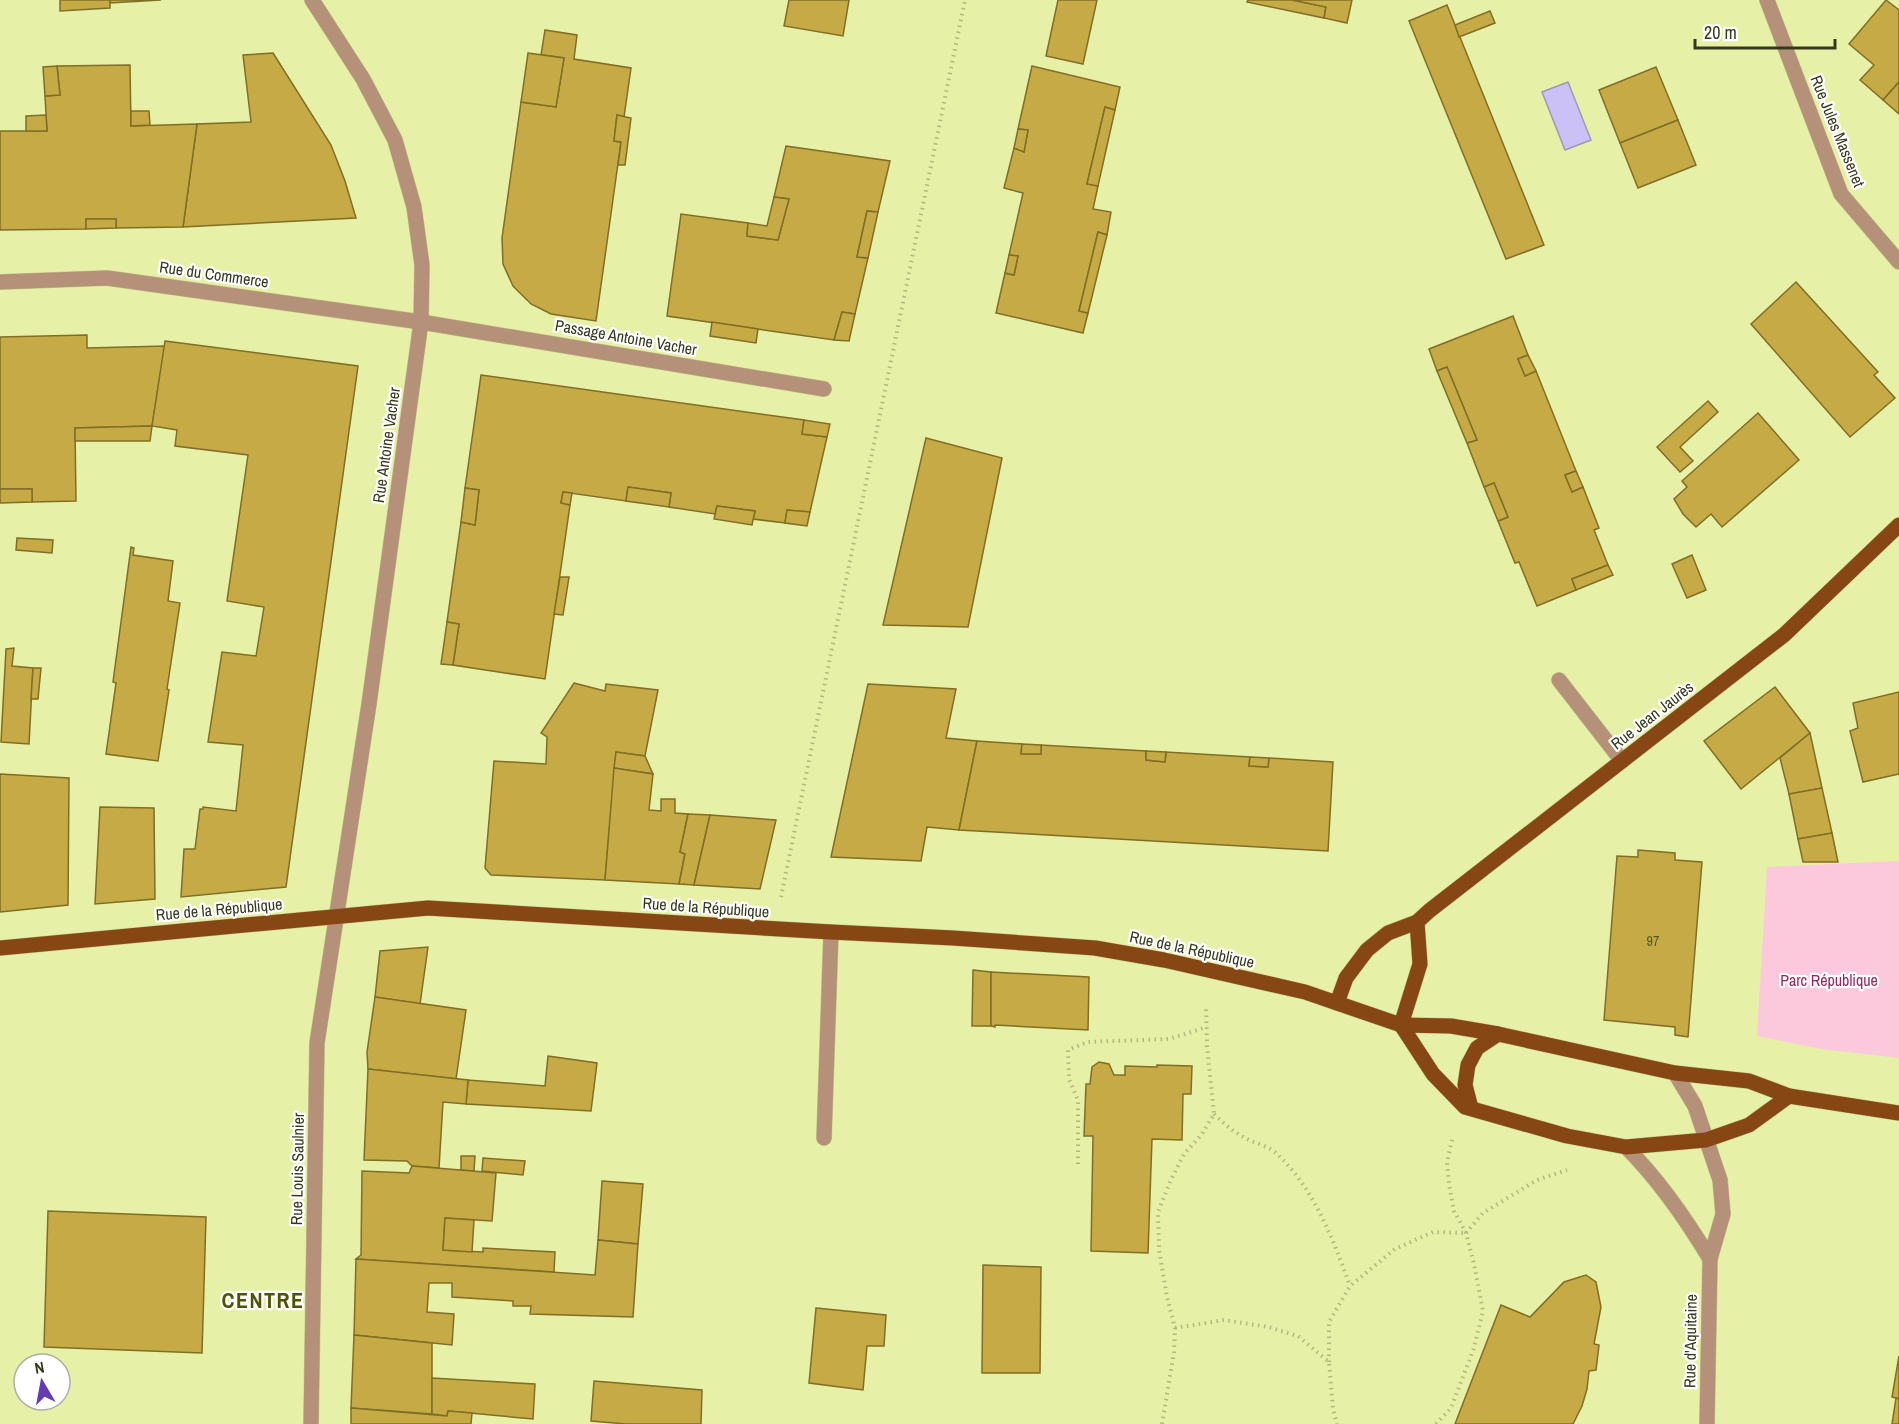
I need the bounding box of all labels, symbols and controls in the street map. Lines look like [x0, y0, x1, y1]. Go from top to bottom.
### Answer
scale bar [1695, 12, 1834, 50]
text: 20 m [1704, 20, 1737, 45]
street label: Rue Jules Massenet [1806, 72, 1871, 191]
street label: Rue du Commerce [158, 255, 270, 293]
street label: Passage Antoine Vacher [553, 314, 699, 360]
street label: Rue Antoine Vacher [367, 385, 405, 504]
street label: Rue Jean Jaurès [1606, 676, 1698, 754]
street label: Rue de la République [642, 892, 770, 922]
street label: Rue de la République [155, 893, 283, 925]
street label: Rue de la République [1128, 925, 1256, 973]
house number: 97 [1647, 932, 1659, 950]
park label: Parc République [1780, 969, 1878, 991]
street label: Rue Louis Saulnier [285, 1112, 309, 1225]
district label: CENTRE [221, 1285, 305, 1315]
street label: Rue d'Aquitaine [1678, 1294, 1702, 1388]
north arrow [12, 1352, 72, 1412]
text: N [33, 1356, 46, 1379]

